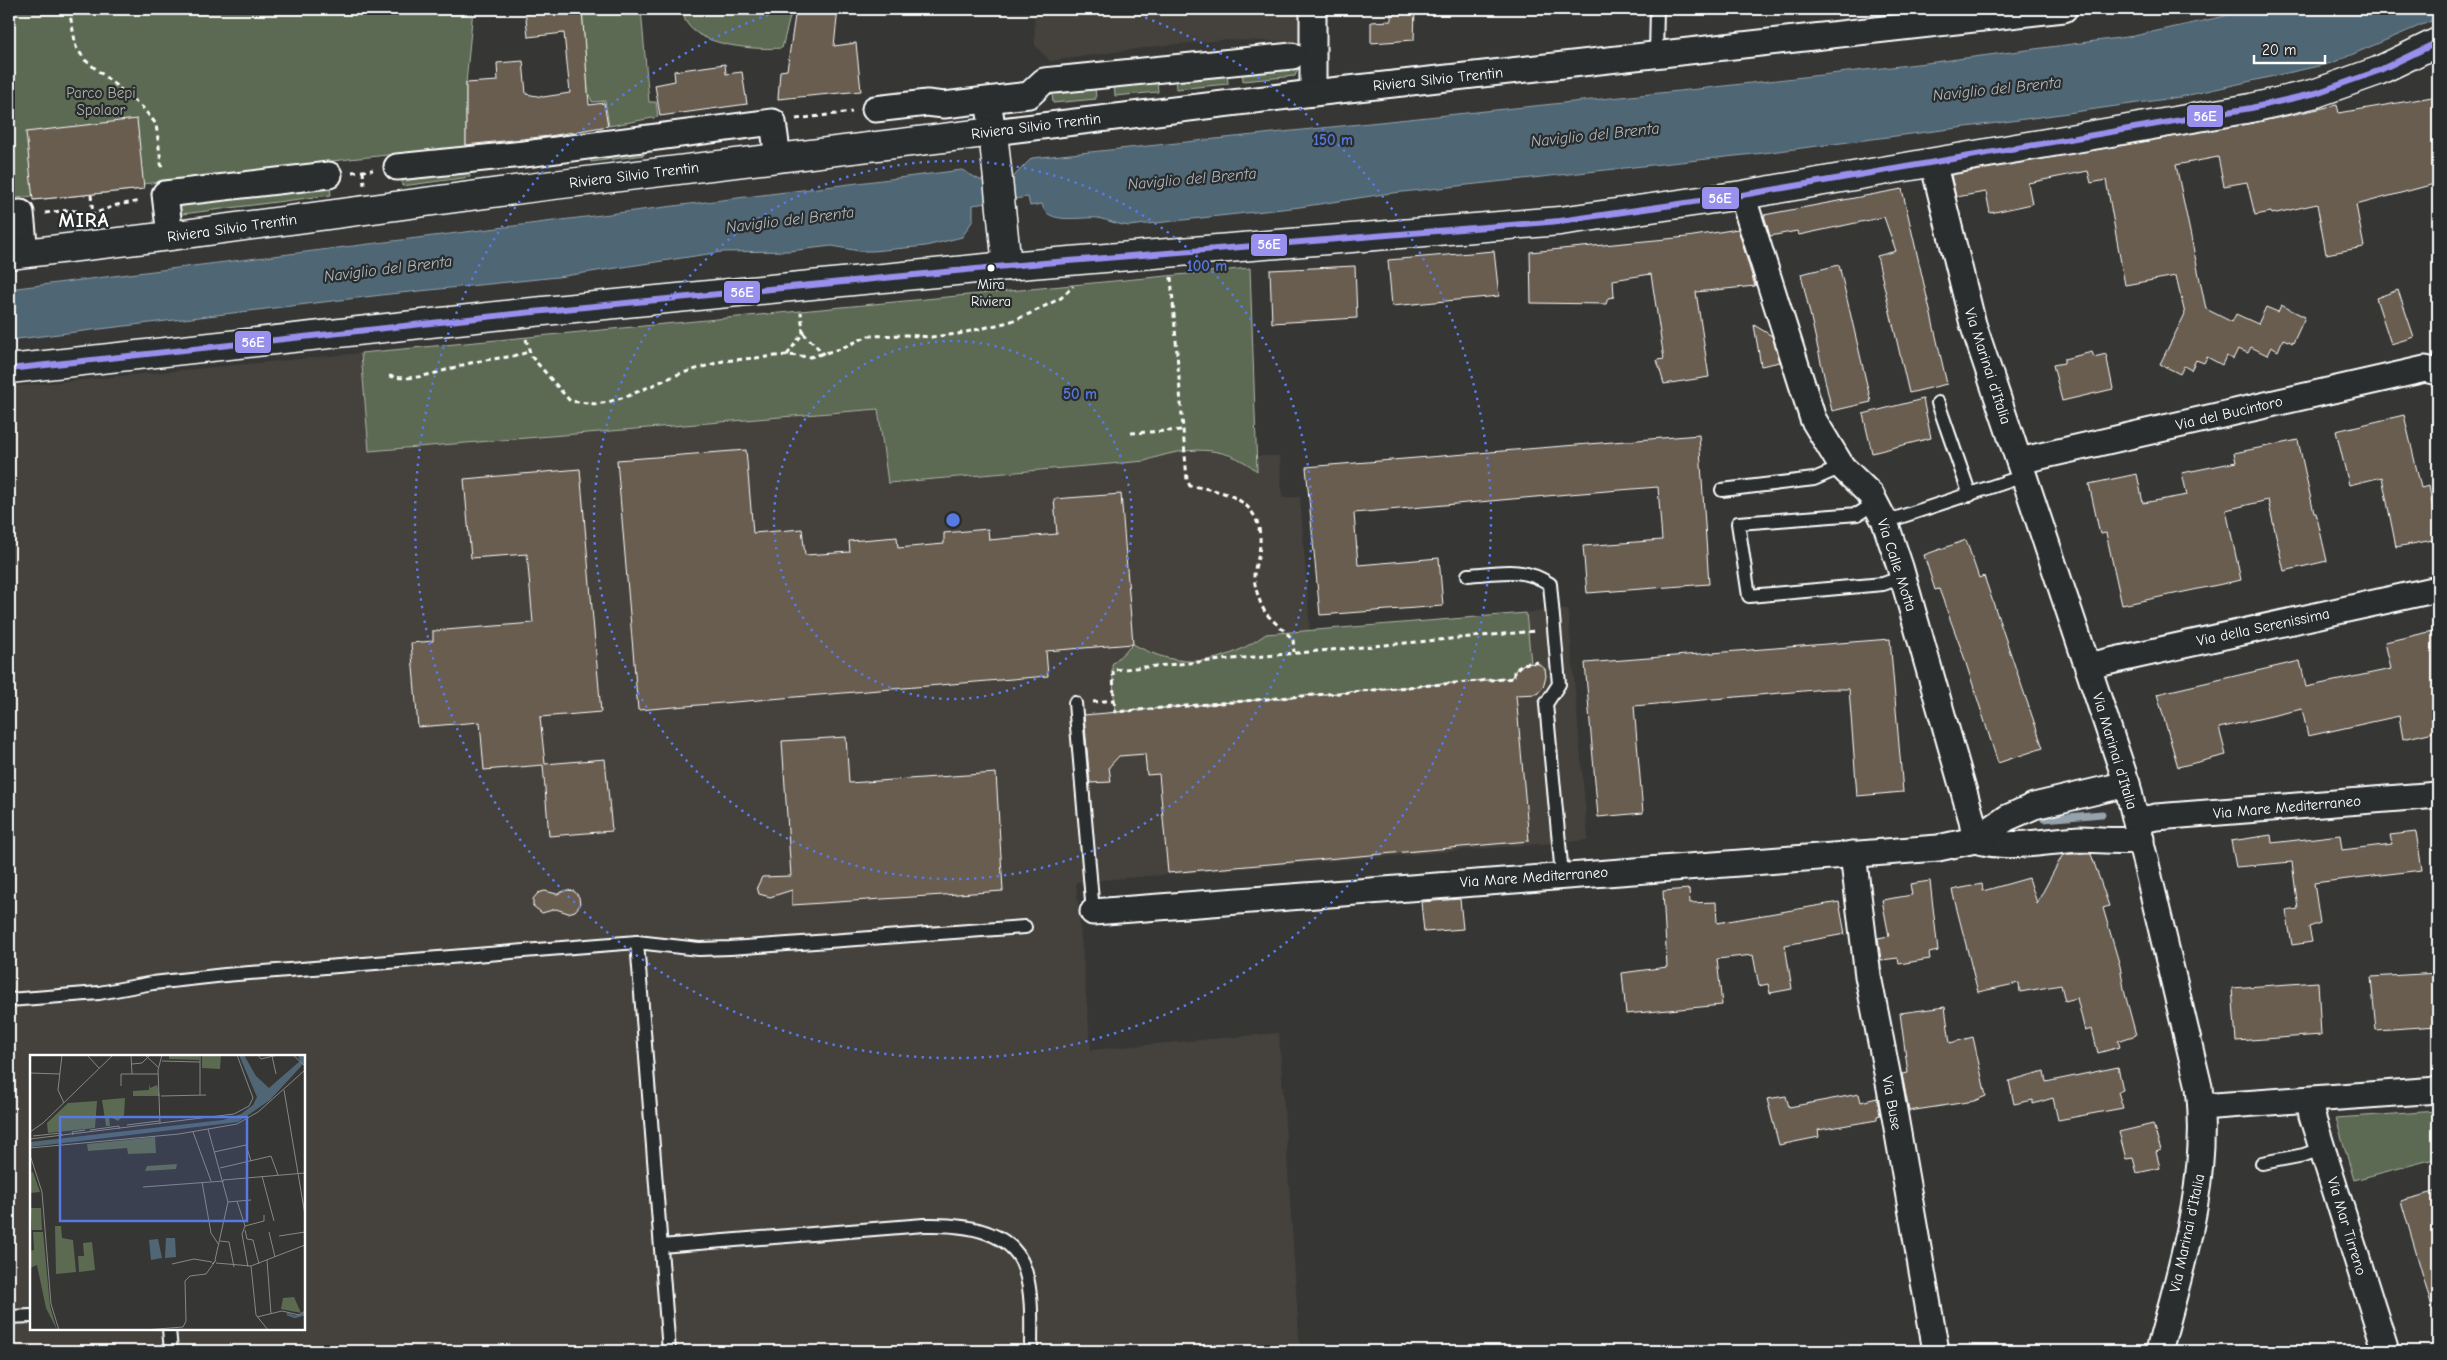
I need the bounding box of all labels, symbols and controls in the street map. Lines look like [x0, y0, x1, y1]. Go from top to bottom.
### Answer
scale bar [2254, 32, 2326, 64]
text: 20 m [2262, 41, 2296, 59]
street label: Riviera Silvio Trentin [1372, 63, 1504, 95]
water label: Naviglio del Brenta [1932, 73, 2062, 105]
park label: Parco Bepi Spolaor [66, 84, 136, 119]
line badge: 56E [2186, 104, 2224, 128]
text: 56E [2193, 108, 2217, 125]
street label: Riviera Silvio Trentin [970, 109, 1102, 143]
water label: Naviglio del Brenta [1530, 119, 1660, 151]
text: 150 m [1313, 131, 1353, 149]
street label: Riviera Silvio Trentin [568, 158, 700, 192]
water label: Naviglio del Brenta [1127, 164, 1257, 194]
line badge: 56E [1701, 186, 1740, 210]
text: 56E [1708, 190, 1732, 207]
water label: Naviglio del Brenta [725, 203, 855, 237]
district label: MIRA [59, 209, 109, 232]
street label: Riviera Silvio Trentin [166, 210, 298, 246]
line badge: 56E [1250, 233, 1288, 257]
text: 56E [1257, 236, 1281, 253]
water label: Naviglio del Brenta [323, 252, 453, 286]
text: 100 m [1187, 257, 1227, 275]
marker: Mira Riviera [986, 263, 996, 273]
place label: Mira Riviera [971, 276, 1011, 310]
line badge: 56E [723, 280, 761, 304]
text: 56E [730, 284, 754, 301]
street label: Via Marinai d'Italia [1961, 306, 2015, 426]
line badge: 56E [234, 330, 272, 354]
text: 56E [241, 334, 265, 351]
text: 50 m [1063, 385, 1097, 403]
street label: Via del Bucintoro [2174, 392, 2284, 434]
centre of rings [944, 511, 962, 529]
street label: Via Calle Motta [1874, 516, 1920, 614]
street label: Via della Serenissima [2195, 604, 2331, 650]
street label: Via Marinai d'Italia [2089, 690, 2141, 812]
street label: Via Mare Mediterraneo [2212, 792, 2362, 822]
street label: Via Mare Mediterraneo [1459, 863, 1609, 891]
inset map [30, 1055, 305, 1330]
street label: Via Buse [1878, 1074, 1906, 1132]
street label: Via Marinai d'Italia [2166, 1172, 2208, 1294]
street label: Via Mar Tirreno [2323, 1175, 2371, 1278]

